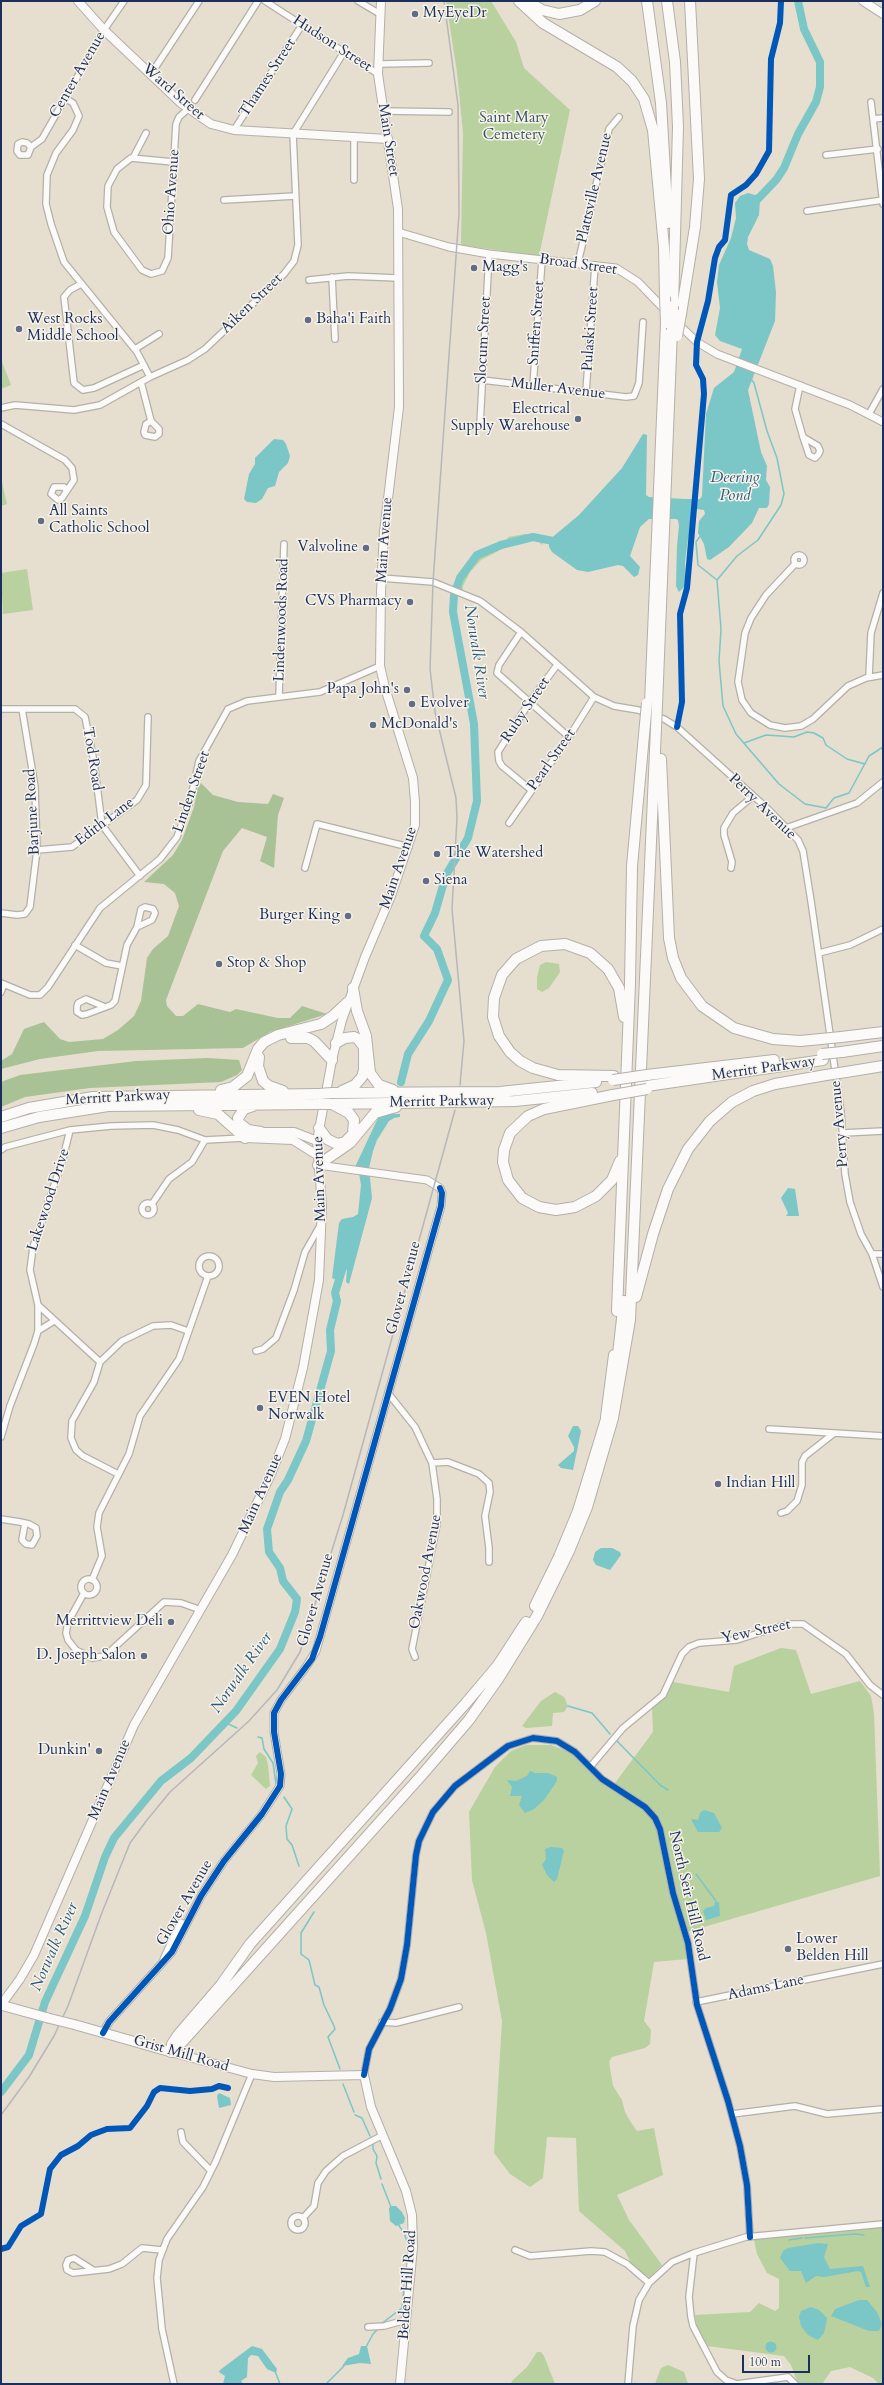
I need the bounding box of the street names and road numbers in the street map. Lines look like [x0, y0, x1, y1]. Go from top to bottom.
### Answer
street label: Hudson Street [289, 12, 375, 76]
street label: Center Avenue [46, 29, 110, 121]
street label: Thames Street [236, 35, 300, 121]
street label: Ward Street [138, 60, 208, 124]
street label: Main Street [373, 102, 403, 178]
street label: Plattsville Avenue [574, 131, 616, 245]
street label: Ohio Avenue [160, 148, 184, 236]
street label: Broad Street [538, 251, 618, 279]
street label: Aiken Street [218, 270, 286, 338]
street label: Sniffen Street [525, 280, 549, 366]
street label: Pulaski Street [579, 286, 603, 372]
street label: Slocum Street [473, 296, 495, 384]
street label: Muller Avenue [510, 374, 606, 404]
street label: Main Avenue [373, 496, 397, 584]
street label: Lindenwoods Road [271, 558, 293, 682]
street label: Ruby Street [498, 674, 554, 746]
street label: Tod Road [78, 726, 106, 792]
street label: Pearl Street [524, 726, 580, 794]
street label: Linden Street [170, 749, 214, 835]
street label: Barjune Road [22, 768, 44, 856]
street label: Perry Avenue [724, 770, 800, 844]
street label: Edith Lane [72, 794, 138, 850]
street label: Main Avenue [376, 824, 422, 912]
street label: Merritt Parkway [711, 1053, 817, 1085]
street label: Perry Avenue [827, 1080, 853, 1168]
street label: Merritt Parkway [65, 1086, 171, 1110]
street label: Merritt Parkway [389, 1092, 495, 1112]
street label: Main Avenue [310, 1136, 330, 1222]
street label: Lakewood Drive [24, 1146, 74, 1254]
street label: Glover Avenue [383, 1239, 425, 1337]
street label: Main Avenue [235, 1451, 287, 1537]
street label: Oakwood Avenue [406, 1513, 446, 1631]
street label: Glover Avenue [294, 1551, 338, 1649]
street label: Yew Street [720, 1616, 792, 1648]
street label: Main Avenue [85, 1737, 135, 1823]
street label: North Seir Hill Road [664, 1829, 712, 1963]
street label: Glover Avenue [153, 1857, 217, 1949]
street label: Adams Lane [726, 1971, 806, 2005]
street label: Grist Mill Road [131, 2032, 231, 2076]
street label: Belden Hill Road [395, 2230, 421, 2340]

